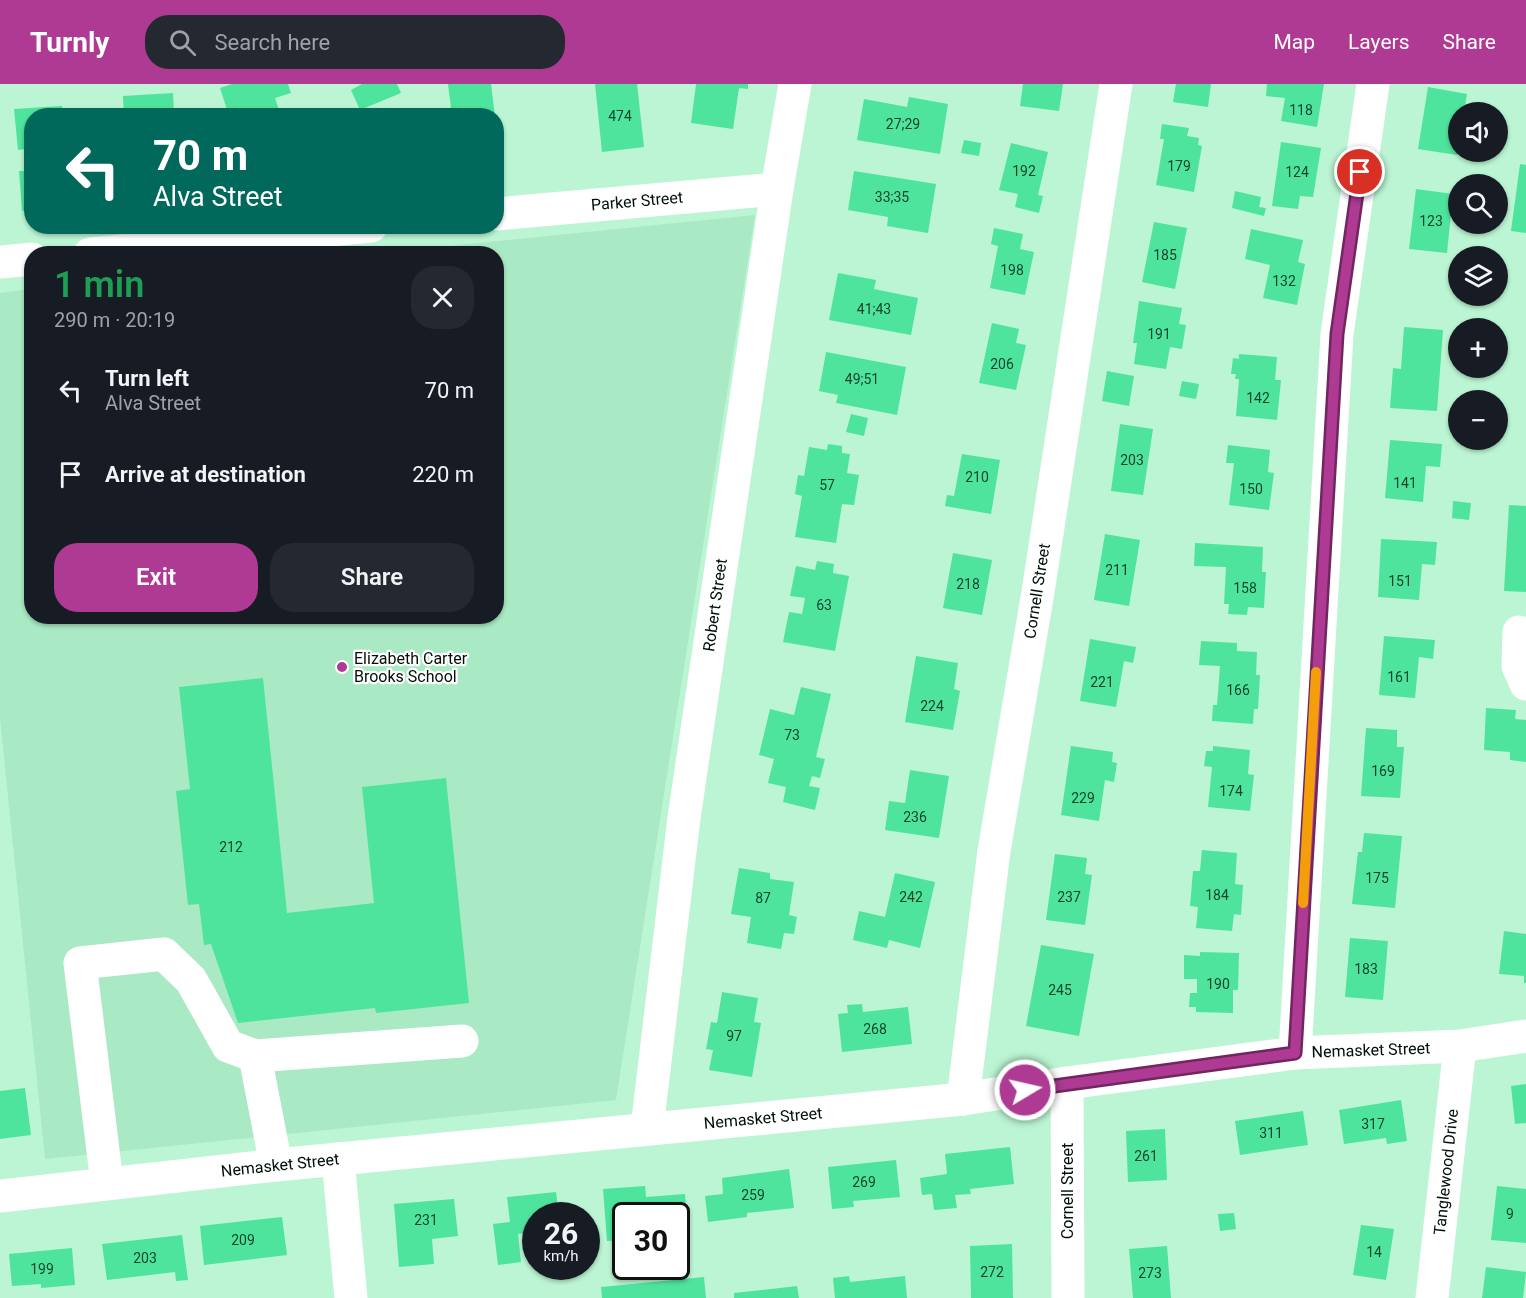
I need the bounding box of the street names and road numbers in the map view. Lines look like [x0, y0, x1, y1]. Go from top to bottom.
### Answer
street label: Parker Street [590, 188, 684, 214]
street label: Cornell Street [1020, 542, 1054, 640]
street label: Robert Street [699, 557, 731, 653]
street label: Nemasket Street [1311, 1038, 1431, 1062]
street label: Nemasket Street [703, 1103, 823, 1133]
street label: Tanglewood Drive [1430, 1108, 1462, 1236]
street label: Cornell Street [1058, 1143, 1077, 1239]
street label: Nemasket Street [220, 1149, 340, 1181]

